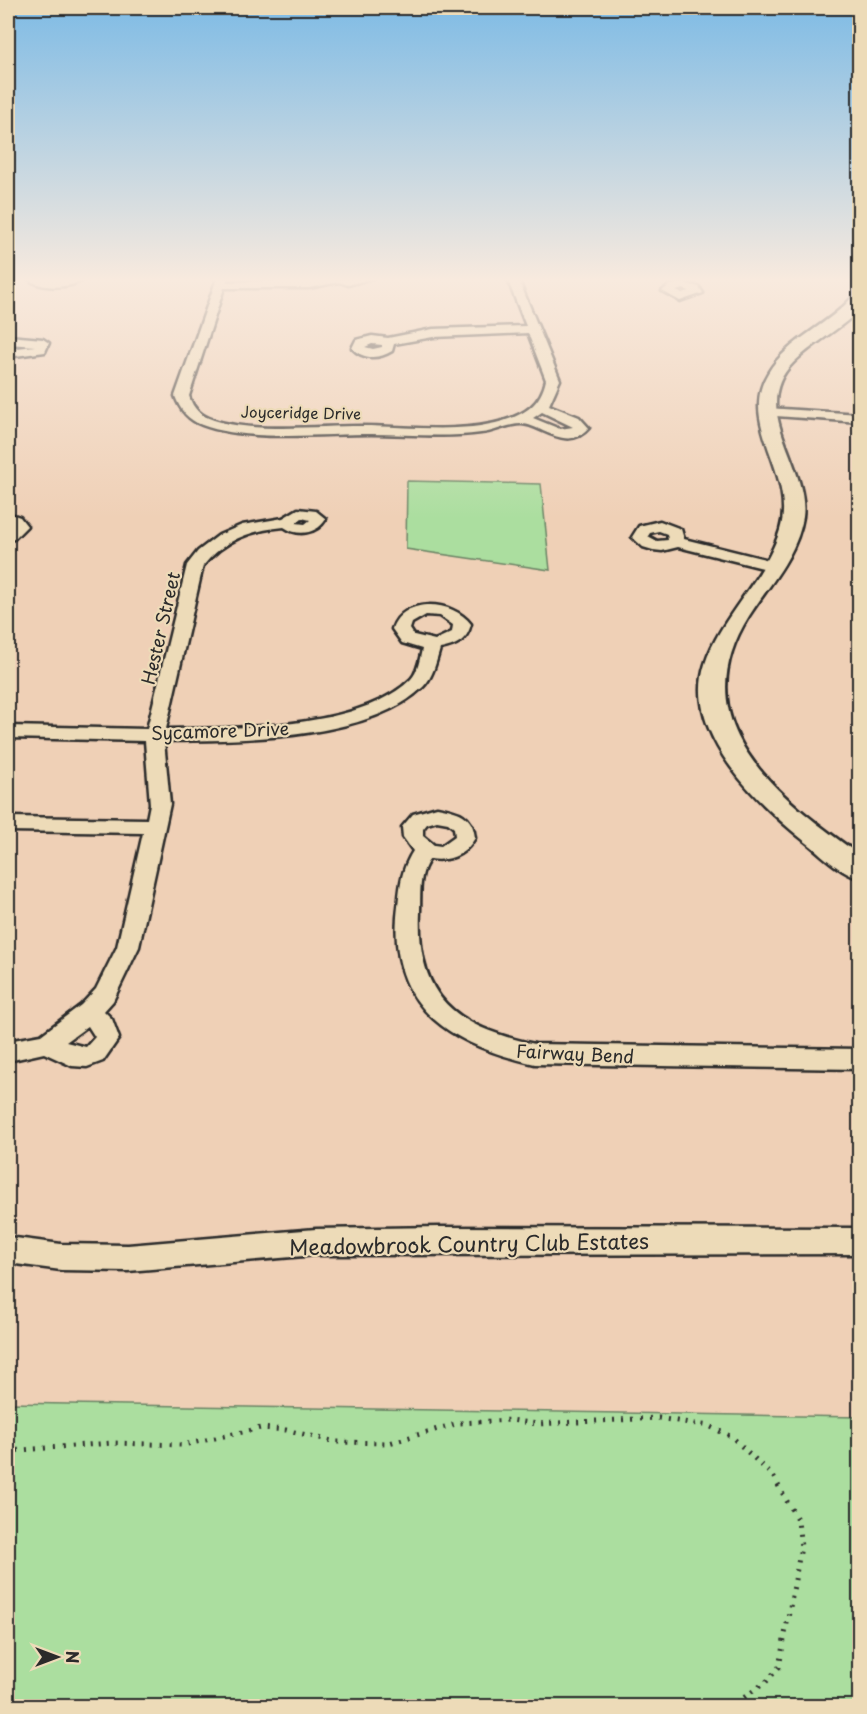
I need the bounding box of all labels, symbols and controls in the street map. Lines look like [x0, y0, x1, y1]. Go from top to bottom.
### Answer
street label: Joyceridge Drive [241, 399, 361, 425]
street label: Hester Street [134, 569, 186, 687]
street label: Sycamore Drive [151, 714, 289, 746]
street label: Fairway Bend [515, 1036, 635, 1070]
street label: Meadowbrook Country Club Estates [289, 1224, 649, 1262]
north arrow [27, 1627, 87, 1687]
text: N [61, 1651, 85, 1663]

